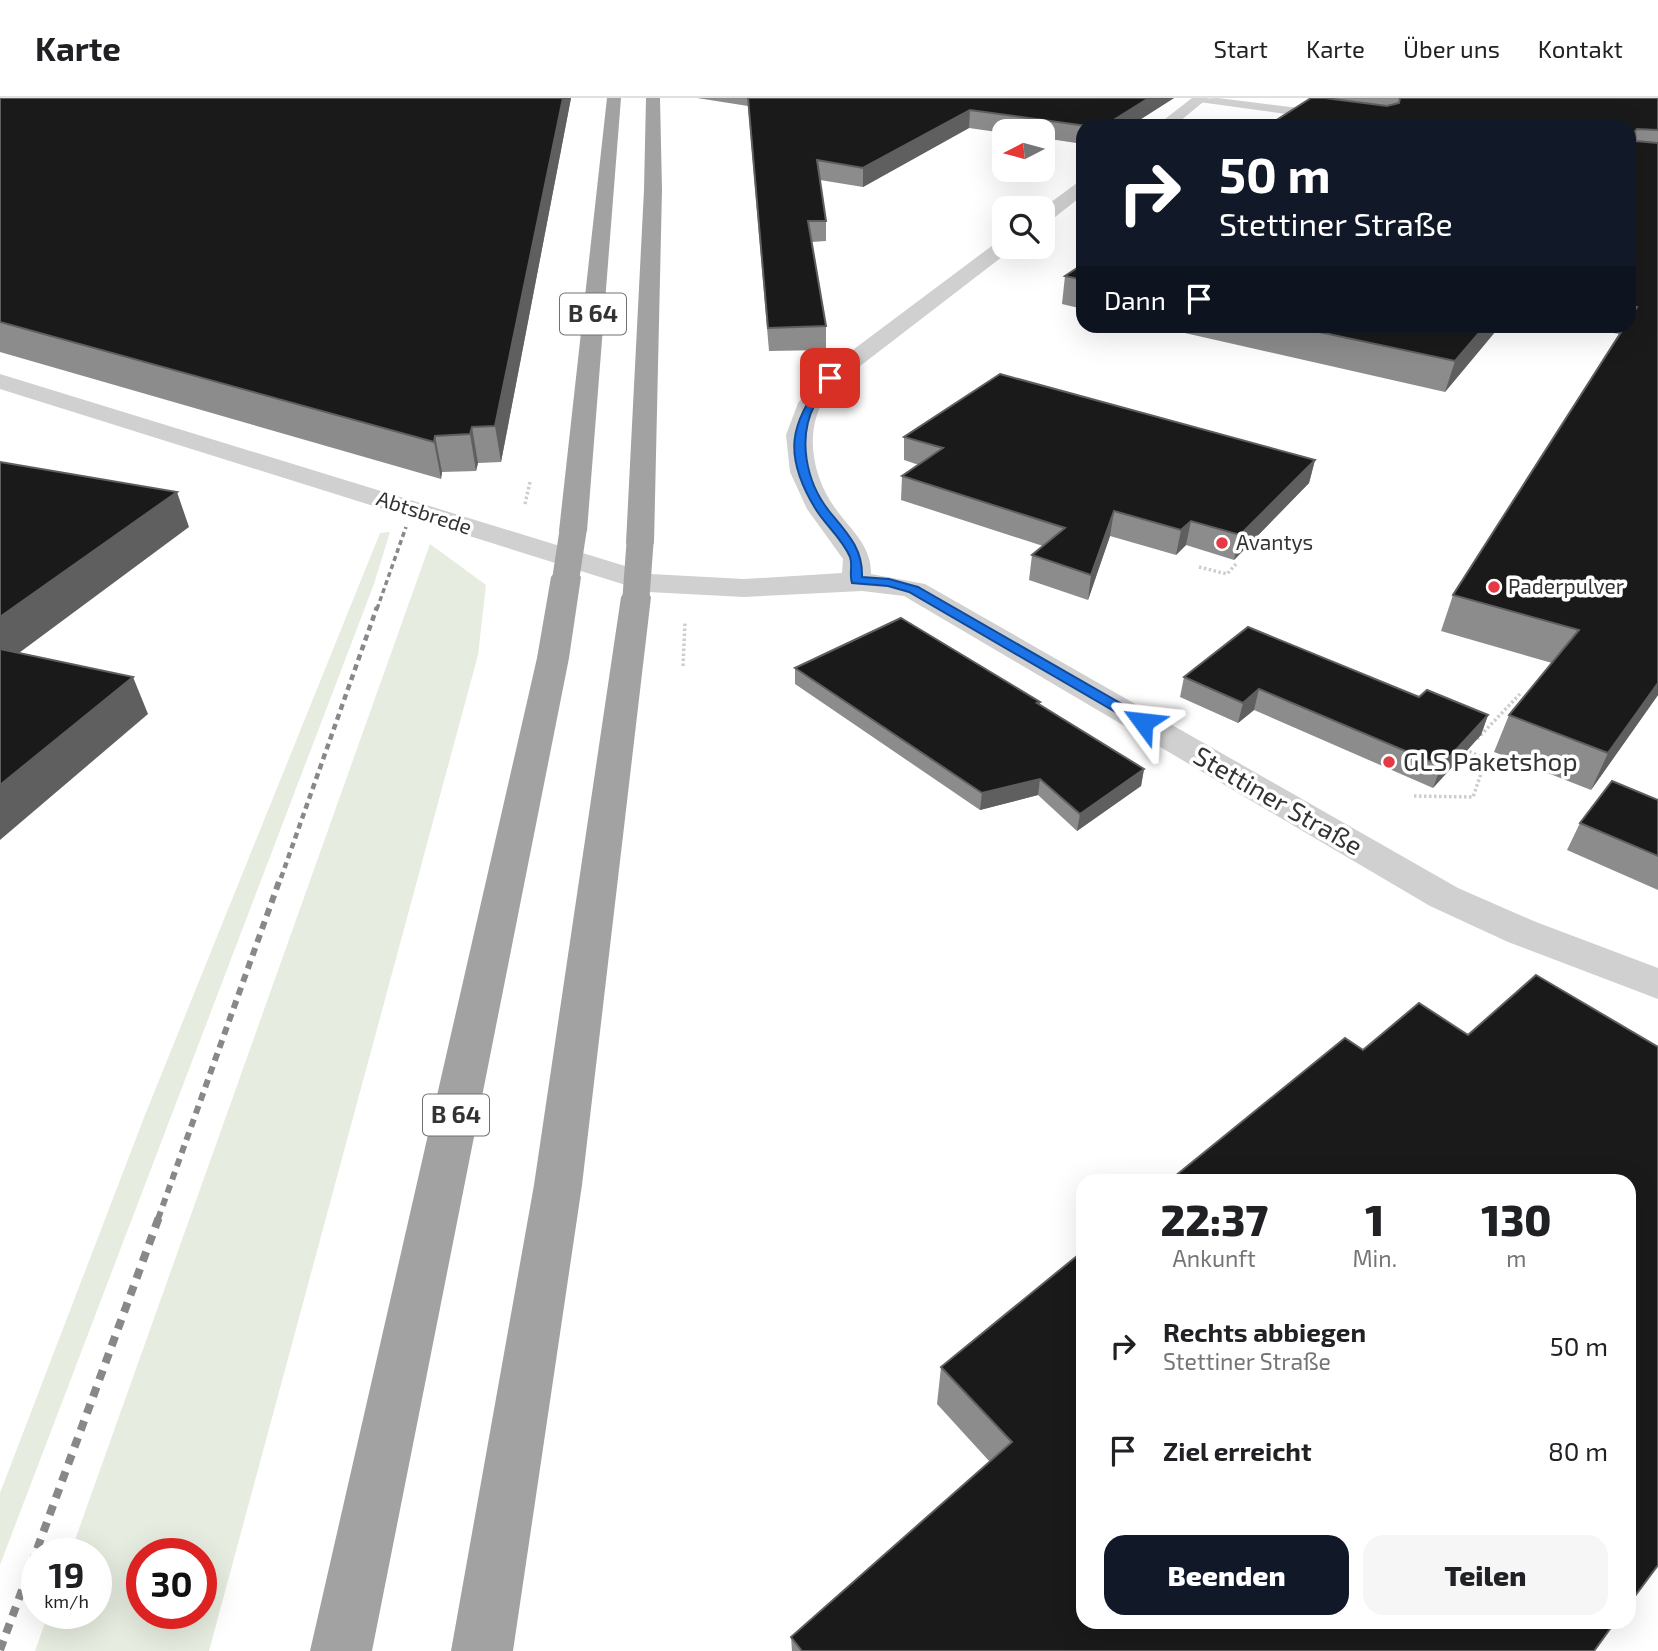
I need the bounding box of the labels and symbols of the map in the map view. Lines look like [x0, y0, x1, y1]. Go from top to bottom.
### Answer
north arrow [992, 119, 1055, 182]
road number: B 64 [560, 294, 626, 334]
pin [800, 348, 860, 408]
street label: Abtsbrede [374, 484, 475, 539]
place label: Avantys [1236, 529, 1313, 554]
marker: Avantys [1214, 535, 1230, 551]
place label: Paderpulver [1508, 573, 1625, 598]
marker: Paderpulver [1486, 579, 1502, 595]
position arrow [1106, 685, 1180, 759]
street label: Stettiner Straße [1189, 739, 1369, 861]
place label: GLS Paketshop [1403, 745, 1577, 776]
marker: GLS Paketshop [1381, 754, 1397, 770]
road number: B 64 [423, 1094, 489, 1135]
speed limit sign: 30 [126, 1538, 217, 1629]

